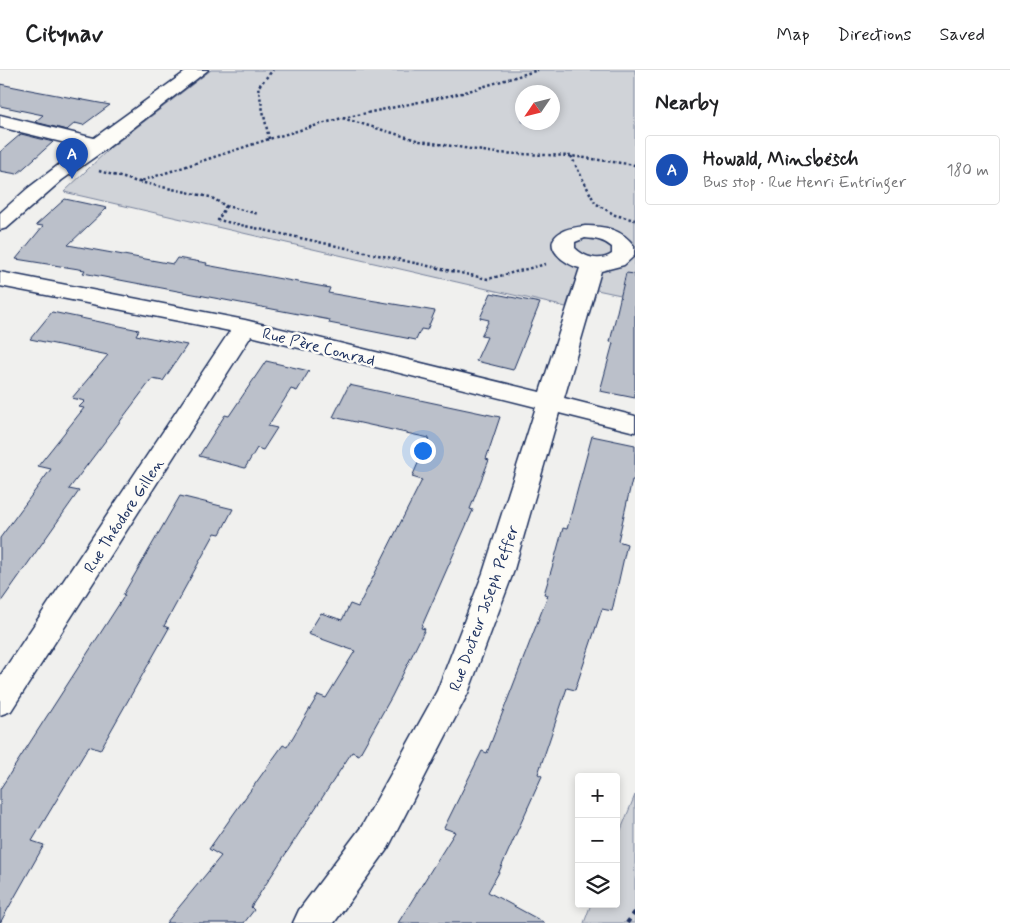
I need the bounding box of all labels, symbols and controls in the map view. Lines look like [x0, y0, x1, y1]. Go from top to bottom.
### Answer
text: Citynav [25, 19, 103, 50]
text: Map [777, 23, 810, 47]
text: Directions [838, 23, 912, 47]
text: Saved [940, 23, 985, 47]
north arrow [515, 85, 560, 130]
text: Nearby [655, 89, 719, 117]
pin: A [56, 138, 88, 179]
text: Howald, Minsbësch [703, 147, 858, 172]
text: A [667, 160, 677, 181]
text: 180 m [946, 160, 989, 181]
text: Bus stop · Rue Henri Entringer [703, 172, 906, 193]
street label: Rue Père Conrad [260, 323, 377, 372]
your location [410, 438, 436, 464]
street label: Rue Théodore Gillen [79, 454, 169, 577]
street label: Rue Docteur Joseph Peffer [445, 522, 524, 694]
map controls [575, 773, 620, 908]
button: + [575, 773, 620, 818]
button: − [575, 818, 620, 863]
button: layers [575, 863, 620, 908]

